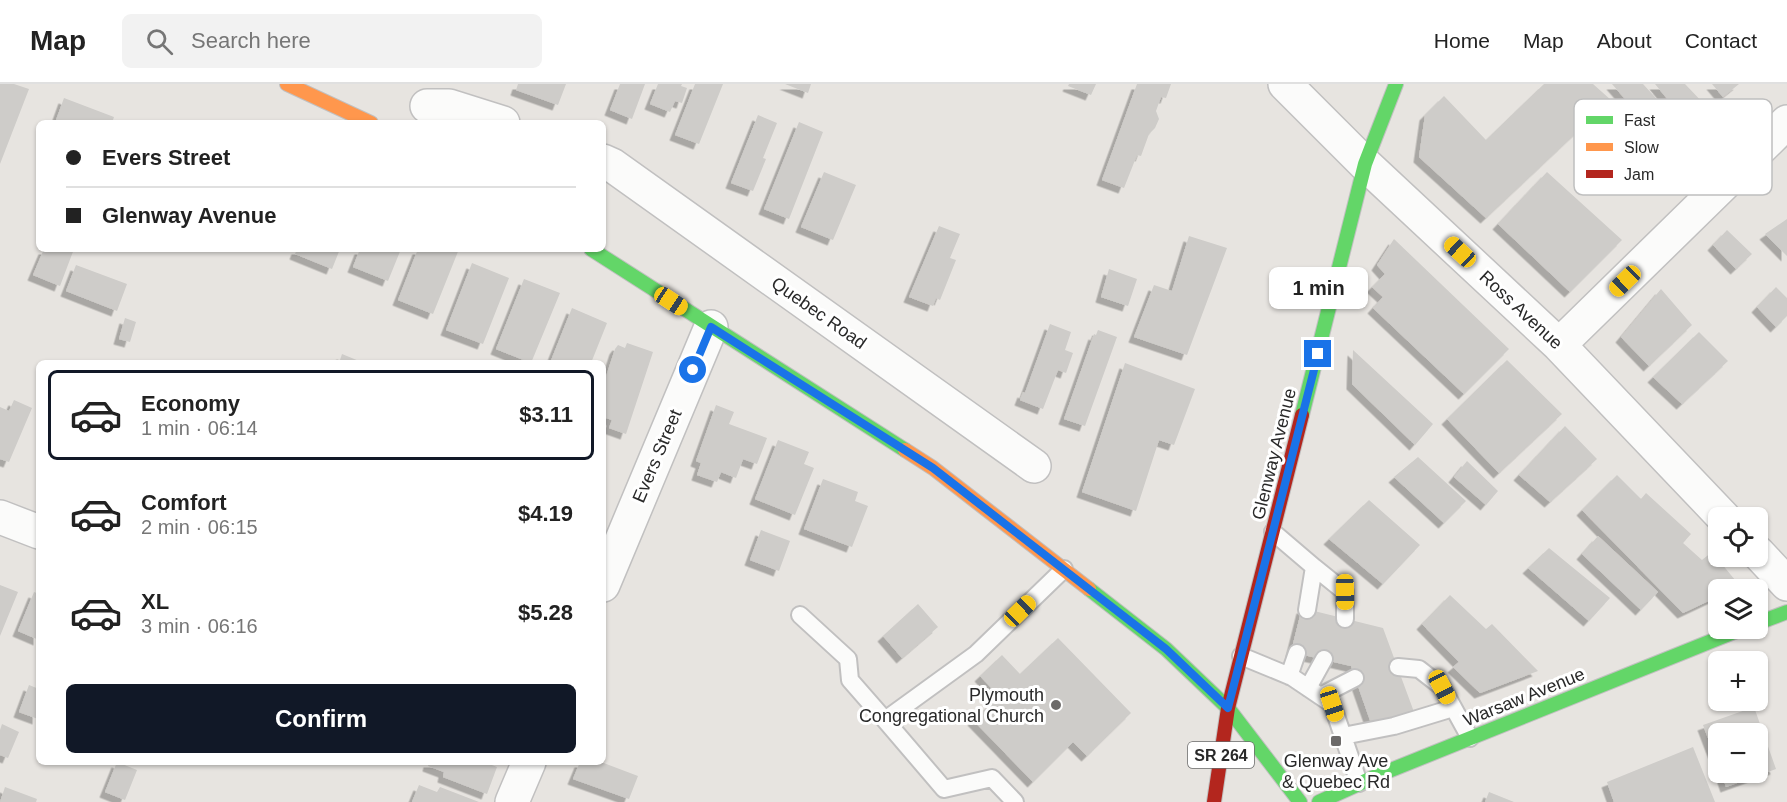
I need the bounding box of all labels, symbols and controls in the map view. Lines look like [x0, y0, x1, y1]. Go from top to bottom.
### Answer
search box [122, 14, 542, 68]
text: Map [30, 25, 86, 56]
icon: search [143, 25, 176, 58]
text: Search here [191, 28, 311, 53]
text: Home [1434, 29, 1490, 52]
text: Map [1523, 29, 1564, 52]
text: About [1597, 29, 1652, 52]
text: Contact [1685, 29, 1757, 52]
legend [1574, 99, 1772, 195]
text: Fast [1624, 112, 1656, 129]
text: Slow [1624, 139, 1659, 156]
text: Evers Street [102, 145, 230, 170]
text: Jam [1624, 166, 1654, 183]
text: Glenway Avenue [102, 203, 276, 228]
car [1441, 233, 1479, 271]
car [1606, 262, 1644, 300]
callout: 1 min [1268, 267, 1368, 309]
street label: Ross Avenue [1476, 267, 1566, 353]
street label: Quebec Road [768, 273, 870, 353]
text: 1 min [1292, 277, 1345, 299]
car [651, 284, 691, 318]
route end [1304, 340, 1331, 367]
route start [679, 356, 706, 383]
street label: Glenway Avenue [1248, 386, 1300, 522]
icon: car [69, 388, 123, 442]
text: Economy [141, 391, 240, 416]
text: $3.11 [519, 402, 573, 427]
street label: Evers Street [628, 407, 686, 505]
text: 1 min · 06:14 [141, 417, 258, 439]
icon: car [69, 487, 123, 541]
text: Comfort [141, 490, 227, 515]
text: $4.19 [518, 501, 573, 526]
map controls [1708, 507, 1768, 783]
button: locate [1708, 507, 1768, 567]
text: 2 min · 06:15 [141, 516, 258, 538]
car [1336, 574, 1354, 610]
button: layers [1708, 579, 1768, 639]
icon: car [69, 586, 123, 640]
text: XL [141, 589, 169, 614]
car [1001, 592, 1039, 630]
text: $5.28 [518, 600, 573, 625]
text: 3 min · 06:16 [141, 615, 258, 637]
button: + [1708, 651, 1768, 711]
street label: Warsaw Avenue [1460, 664, 1588, 730]
car [1426, 667, 1458, 707]
button: Confirm [66, 684, 576, 753]
car [1318, 684, 1346, 724]
place label: Plymouth Congregational Church [859, 685, 1044, 726]
marker: Plymouth Congregational Church [1049, 698, 1063, 712]
button: − [1708, 723, 1768, 783]
marker: Glenway Ave & Quebec Rd [1329, 734, 1343, 748]
road number: SR 264 [1188, 742, 1254, 768]
place label: Glenway Ave & Quebec Rd [1282, 751, 1390, 792]

